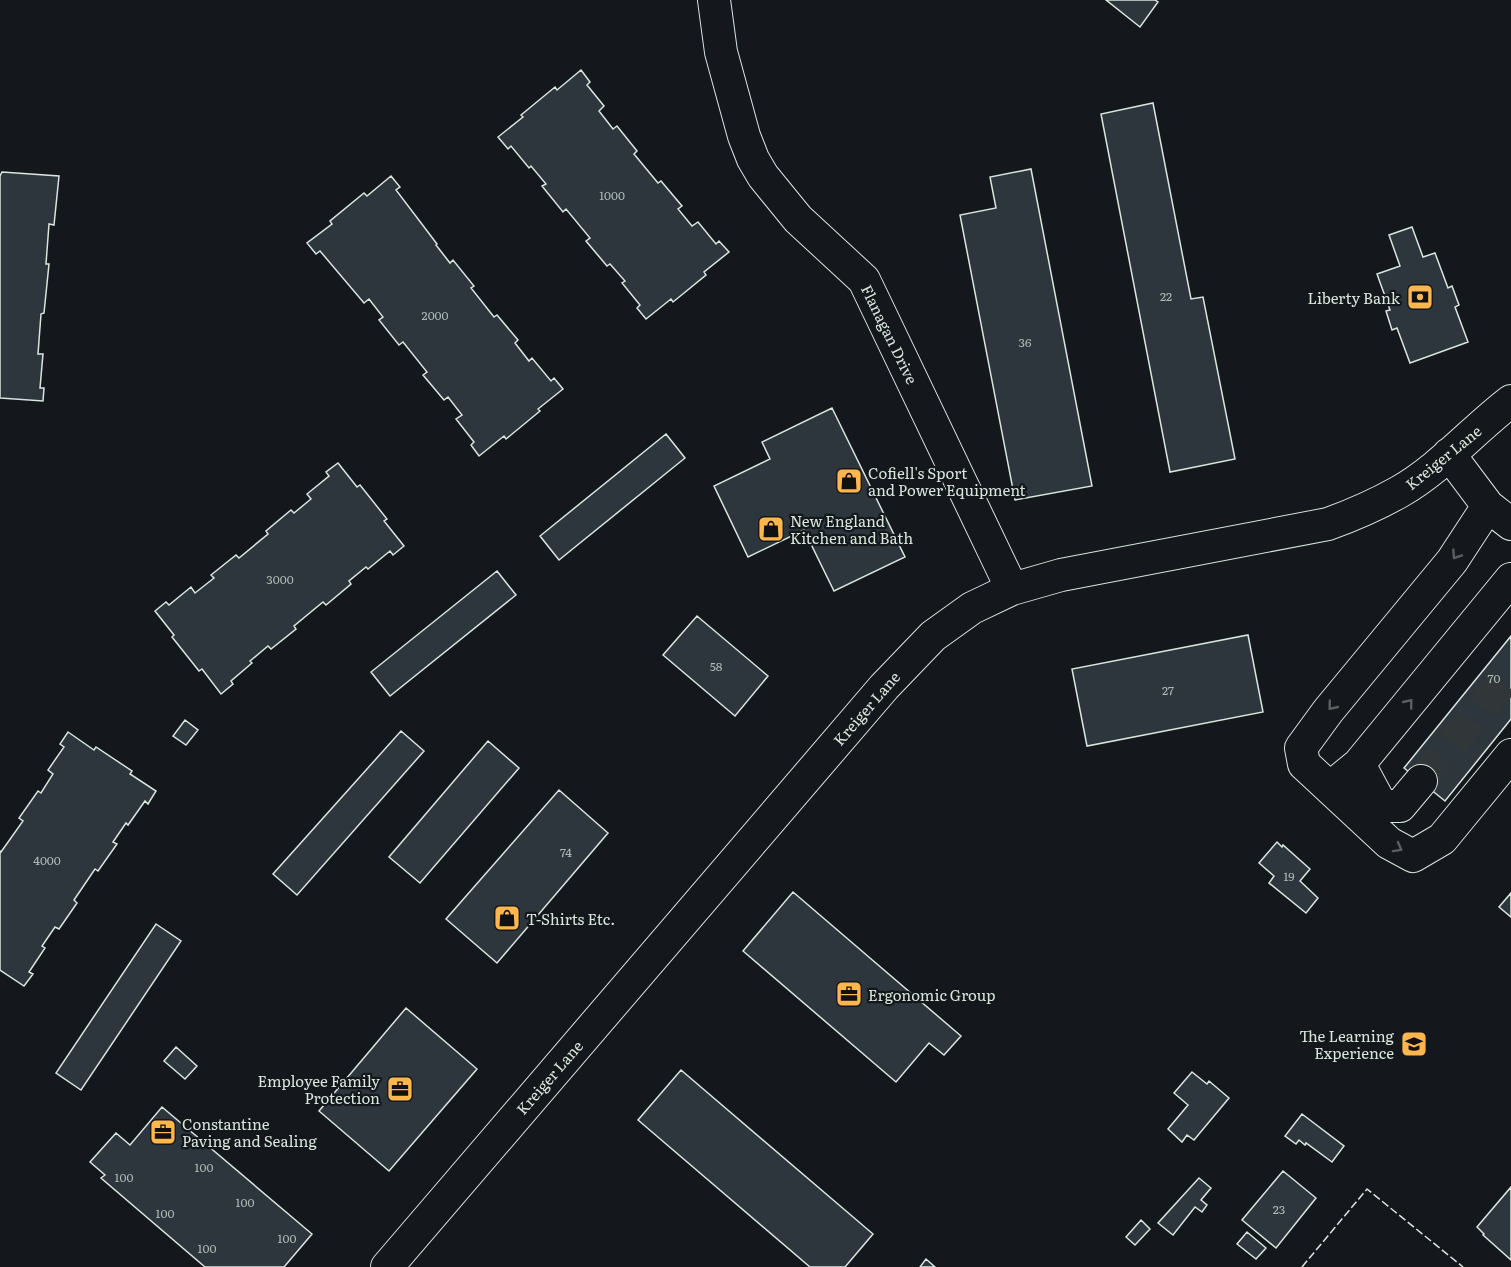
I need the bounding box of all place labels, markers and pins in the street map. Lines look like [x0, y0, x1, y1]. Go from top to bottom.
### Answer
bank icon: Liberty Bank [1405, 282, 1435, 312]
place label: Liberty Bank [1307, 286, 1401, 309]
place label: Cofiell's Sport and Power Equipment [868, 461, 1026, 501]
shop icon: Cofiell's Sport and Power Equipment [834, 466, 864, 496]
place label: New England Kitchen and Bath [790, 509, 913, 549]
shop icon: New England Kitchen and Bath [756, 514, 786, 544]
shop icon: T-Shirts Etc. [492, 903, 522, 933]
place label: T-Shirts Etc. [526, 907, 615, 930]
office icon: Ergonomic Group [834, 979, 864, 1009]
place label: Ergonomic Group [868, 983, 996, 1006]
place label: The Learning Experience [1299, 1024, 1395, 1064]
school or university icon: The Learning Experience [1399, 1029, 1429, 1059]
place label: Employee Family Protection [257, 1069, 380, 1109]
office icon: Employee Family Protection [385, 1074, 415, 1104]
place label: Constantine Paving and Sealing [182, 1112, 317, 1152]
office icon: Constantine Paving and Sealing [148, 1117, 178, 1147]

